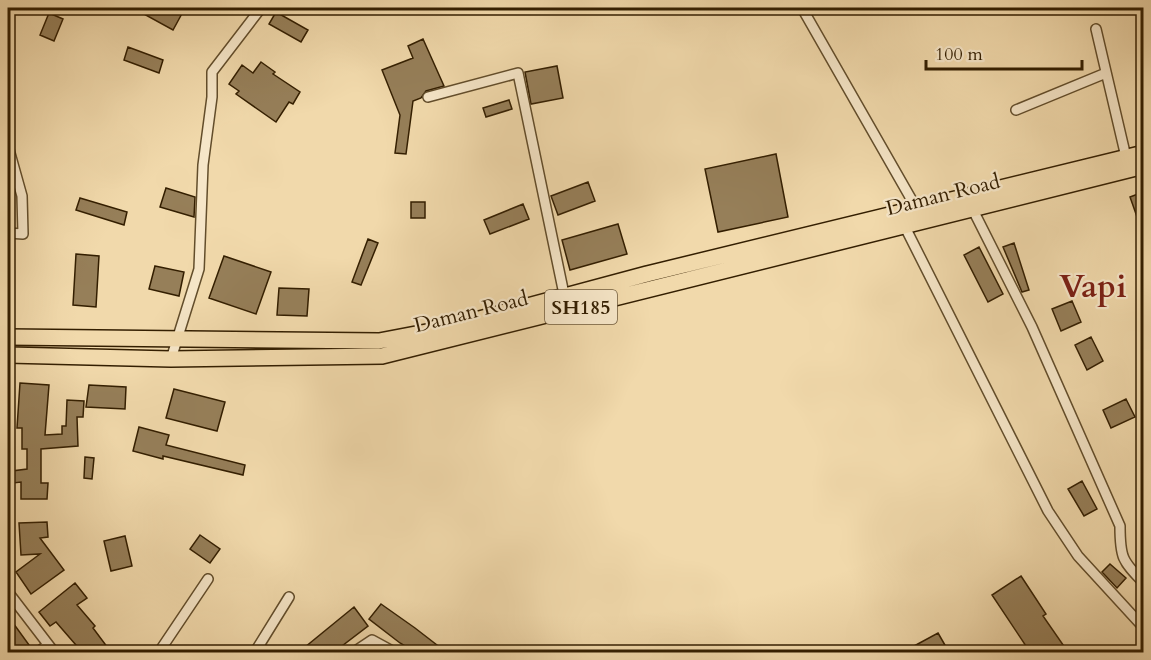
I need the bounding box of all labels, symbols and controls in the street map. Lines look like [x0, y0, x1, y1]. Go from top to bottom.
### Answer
scale bar [926, 33, 1082, 71]
text: 100 m [935, 42, 983, 67]
street label: Daman Road [883, 167, 1003, 223]
district label: Vapi [1059, 264, 1127, 309]
street label: Daman Road [411, 284, 531, 340]
road number: SH185 [545, 290, 617, 324]

